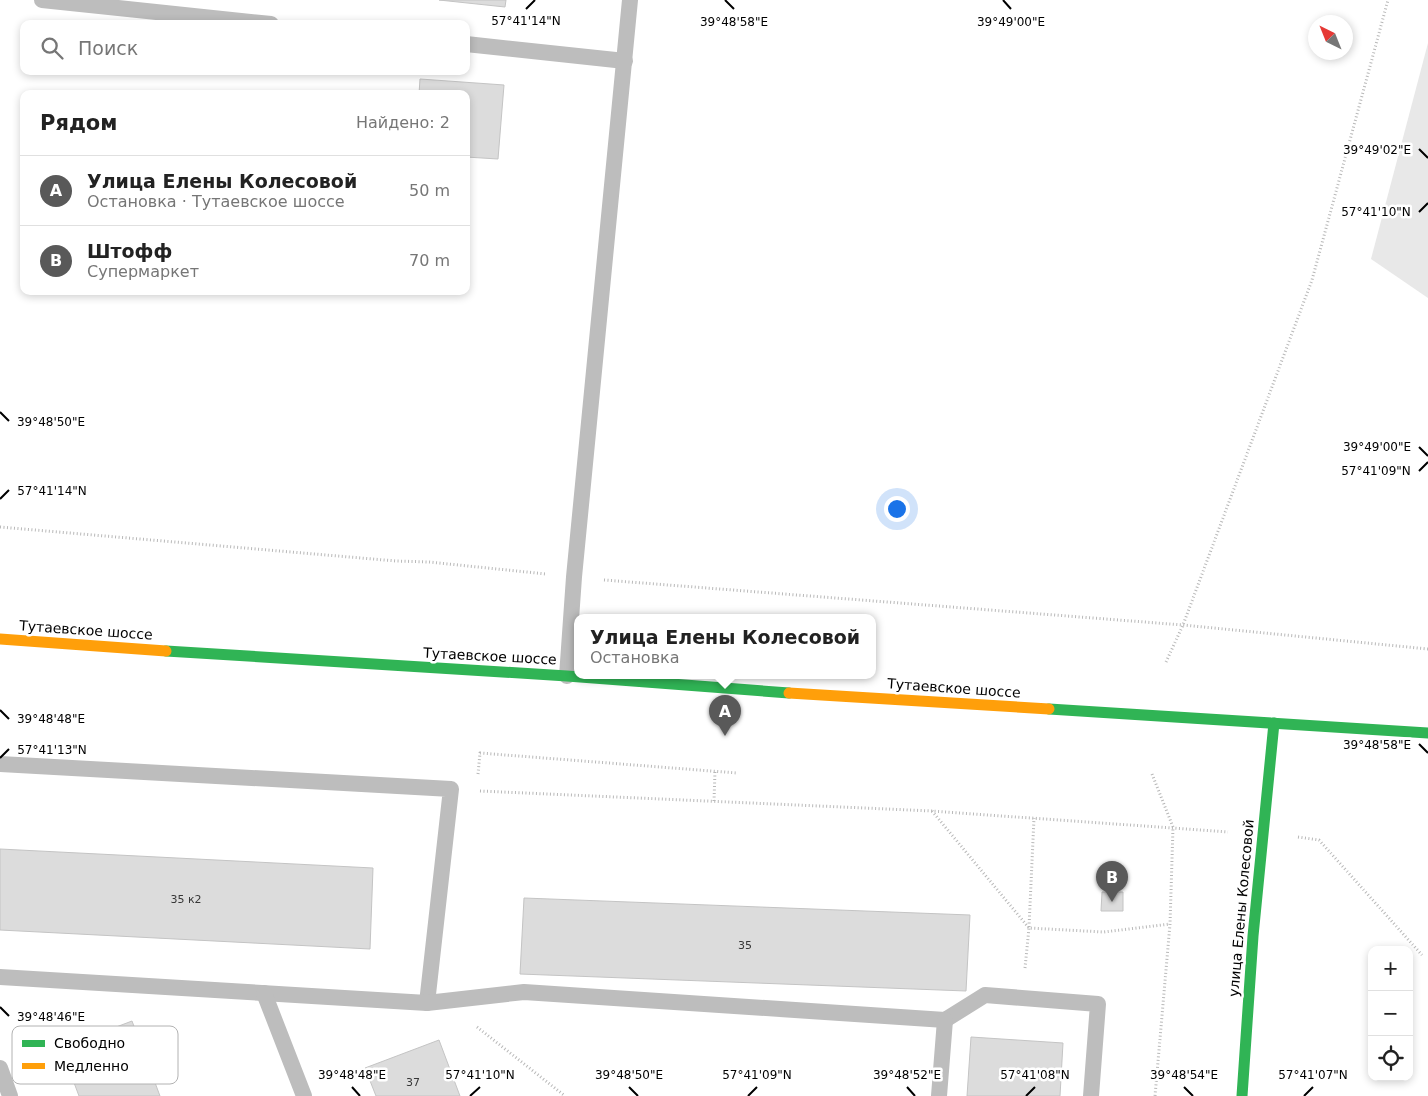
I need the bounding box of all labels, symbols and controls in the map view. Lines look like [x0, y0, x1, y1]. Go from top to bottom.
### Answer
text: 57°41'14"N [491, 14, 561, 28]
text: 39°48'58"E [700, 15, 768, 29]
text: 39°49'00"E [977, 15, 1045, 29]
north arrow [1308, 15, 1353, 60]
search box [20, 20, 470, 75]
icon: search [38, 34, 66, 62]
text: Поиск [78, 37, 138, 59]
text: Рядом [40, 111, 117, 135]
text: Найдено: 2 [356, 113, 450, 132]
text: 39°49'02"E [1343, 143, 1411, 157]
text: Улица Елены Колесовой [87, 170, 357, 192]
text: A [50, 181, 62, 200]
text: 50 m [409, 181, 450, 200]
text: Остановка · Тутаевское шоссе [87, 192, 345, 211]
text: 57°41'10"N [1341, 205, 1411, 219]
text: Штофф [87, 240, 172, 262]
text: B [50, 251, 62, 270]
text: 70 m [409, 251, 450, 270]
text: Супермаркет [87, 262, 199, 281]
text: 39°48'50"E [17, 415, 85, 429]
text: 39°49'00"E [1343, 440, 1411, 454]
text: 57°41'09"N [1341, 464, 1411, 478]
text: 57°41'14"N [17, 484, 87, 498]
your location [884, 496, 910, 522]
popup [574, 614, 876, 679]
street label: Тутаевское шоссе [18, 617, 153, 643]
text: Улица Елены Колесовой [590, 626, 860, 648]
street label: Тутаевское шоссе [422, 644, 557, 667]
text: Остановка [590, 648, 680, 667]
street label: Тутаевское шоссе [886, 675, 1021, 701]
pin: A [709, 695, 741, 736]
text: 39°48'48"E [17, 712, 85, 726]
text: 39°48'58"E [1343, 738, 1411, 752]
text: 57°41'13"N [17, 743, 87, 757]
street label: улица Елены Колесовой [1225, 819, 1257, 997]
pin: B [1096, 861, 1128, 902]
house number: 35 к2 [170, 893, 202, 906]
house number: 35 [738, 939, 752, 952]
map controls [1368, 946, 1413, 1081]
button: + [1368, 946, 1413, 991]
button: − [1368, 991, 1413, 1036]
text: 39°48'46"E [17, 1010, 85, 1024]
legend [12, 1026, 178, 1084]
text: Свободно [54, 1035, 125, 1051]
button: locate [1368, 1036, 1413, 1081]
text: Медленно [54, 1058, 129, 1074]
text: 39°48'48"E [318, 1068, 386, 1082]
text: 57°41'10"N [445, 1068, 515, 1082]
text: 39°48'50"E [595, 1068, 663, 1082]
text: 57°41'09"N [722, 1068, 792, 1082]
text: 39°48'52"E [873, 1068, 941, 1082]
text: 57°41'08"N [1000, 1068, 1070, 1082]
text: 39°48'54"E [1150, 1068, 1218, 1082]
text: 57°41'07"N [1278, 1068, 1348, 1082]
house number: 37 [406, 1076, 420, 1089]

